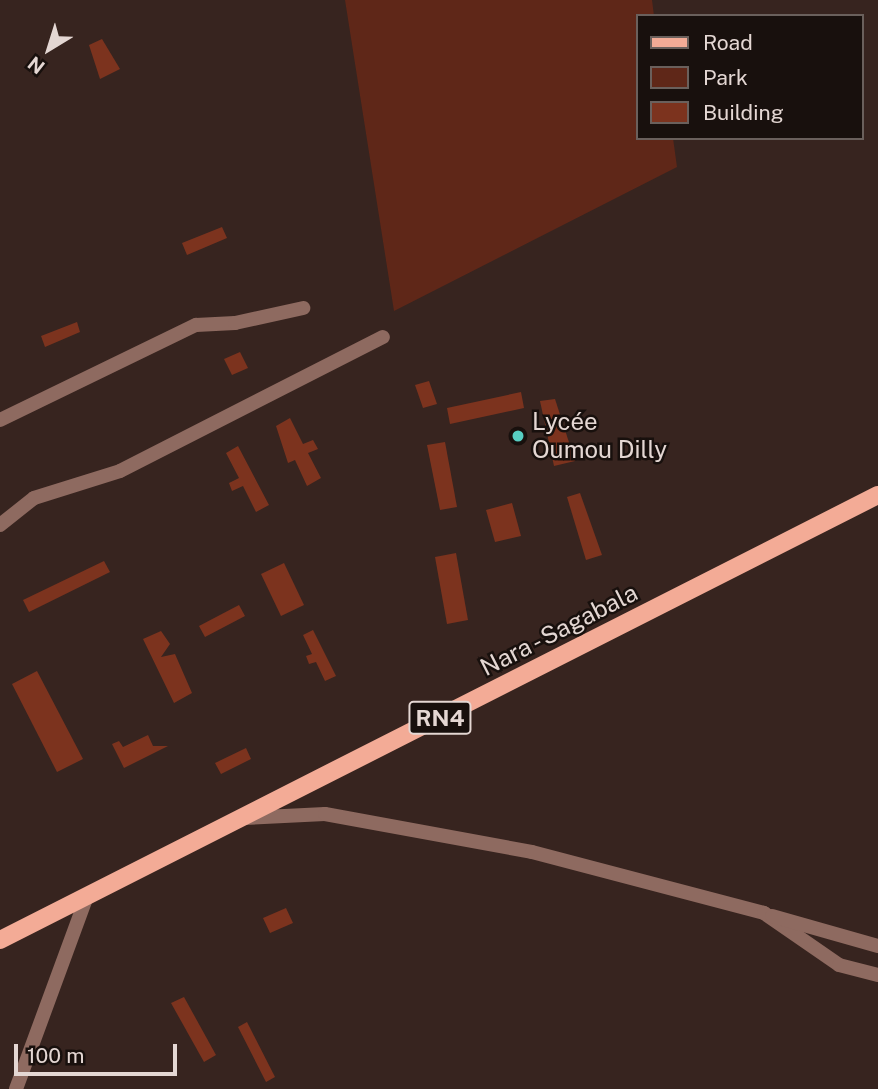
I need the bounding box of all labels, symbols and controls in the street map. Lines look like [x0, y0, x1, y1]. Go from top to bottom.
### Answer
north arrow [14, 14, 84, 84]
legend [636, 14, 864, 140]
text: Road [703, 30, 753, 55]
text: N [23, 52, 49, 79]
text: Park [703, 65, 748, 90]
text: Building [703, 100, 784, 125]
place label: Lycée Oumou Dilly [532, 408, 667, 464]
marker: Lycée Oumou Dilly [510, 428, 526, 444]
street label: Nara - Sagabala [473, 576, 645, 684]
road number: RN4 [407, 698, 473, 738]
scale bar [18, 1030, 180, 1074]
text: 100 m [27, 1043, 84, 1068]

